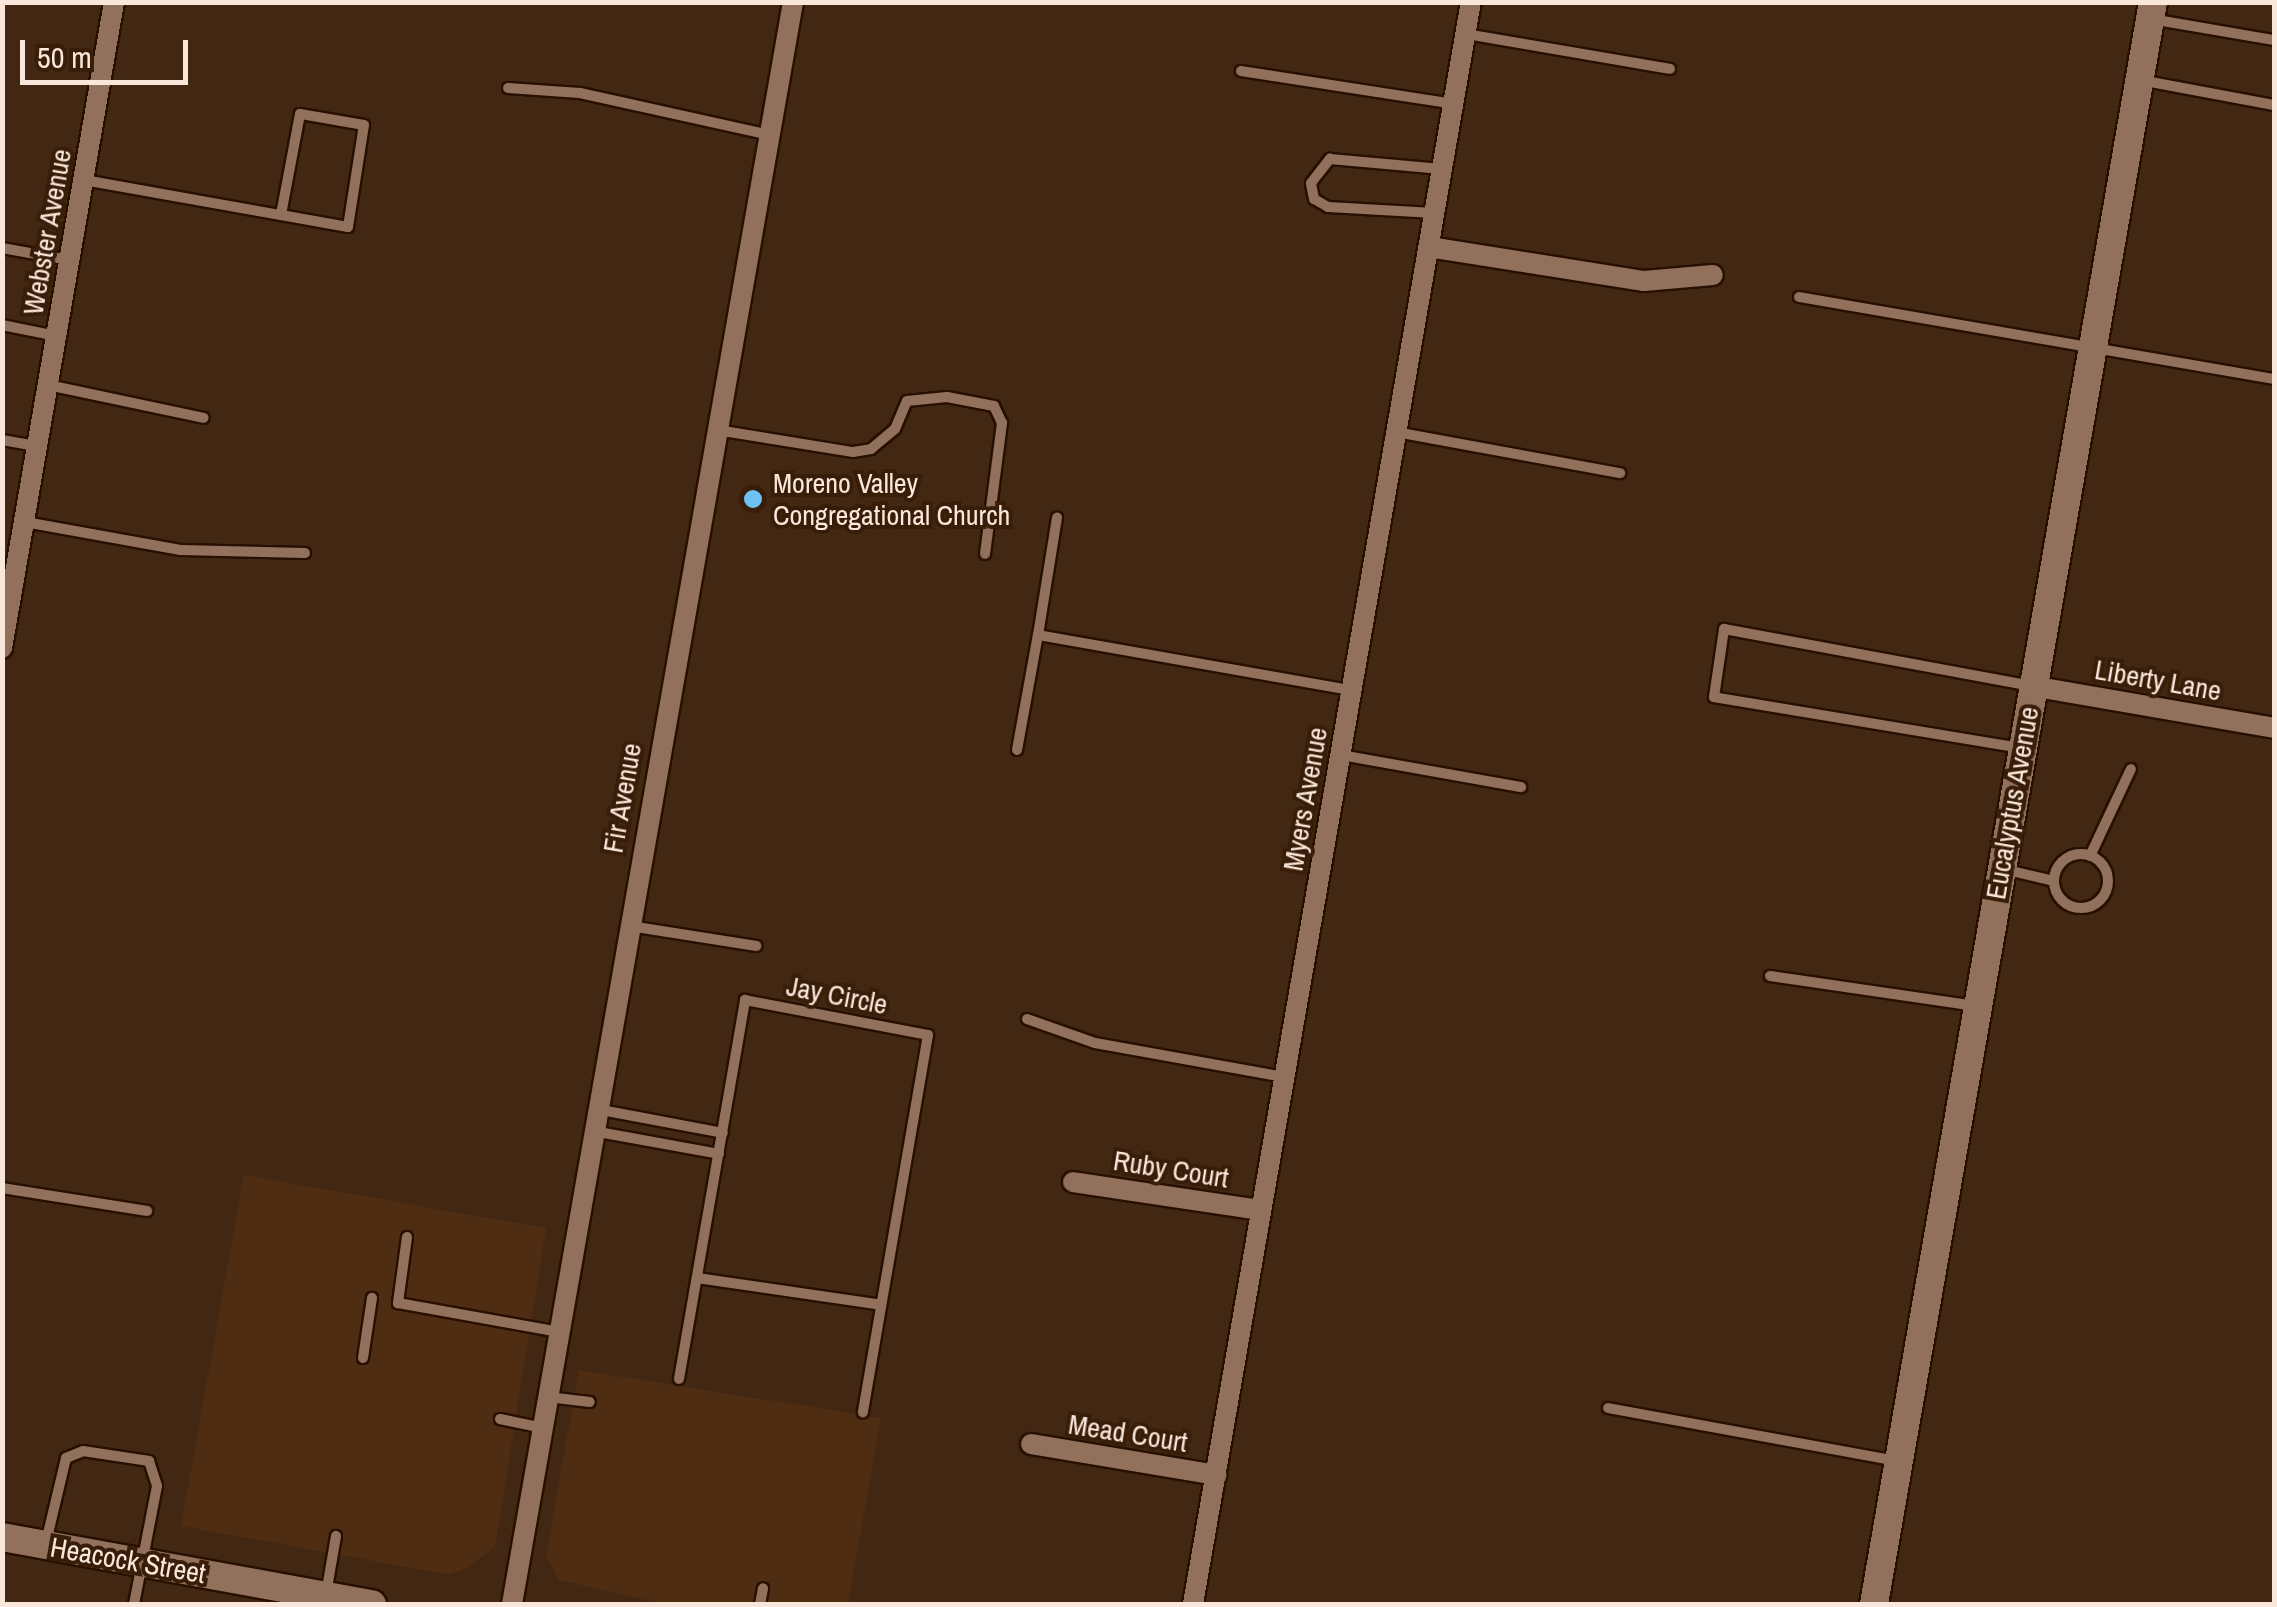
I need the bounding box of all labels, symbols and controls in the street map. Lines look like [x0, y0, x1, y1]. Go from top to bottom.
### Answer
scale bar [25, 20, 192, 82]
text: 50 m [37, 37, 92, 77]
street label: Webster Avenue [16, 146, 78, 318]
place label: Moreno Valley Congregational Church [773, 466, 1010, 532]
marker: Moreno Valley Congregational Church [742, 488, 764, 510]
street label: Liberty Lane [2092, 652, 2224, 708]
street label: Eucalyptus Avenue [1978, 703, 2046, 903]
street label: Myers Avenue [1276, 724, 1334, 874]
street label: Fir Avenue [596, 740, 648, 856]
street label: Jay Circle [784, 969, 890, 1021]
street label: Ruby Court [1111, 1143, 1231, 1195]
street label: Mead Court [1066, 1407, 1190, 1459]
street label: Heacock Street [48, 1530, 208, 1590]

